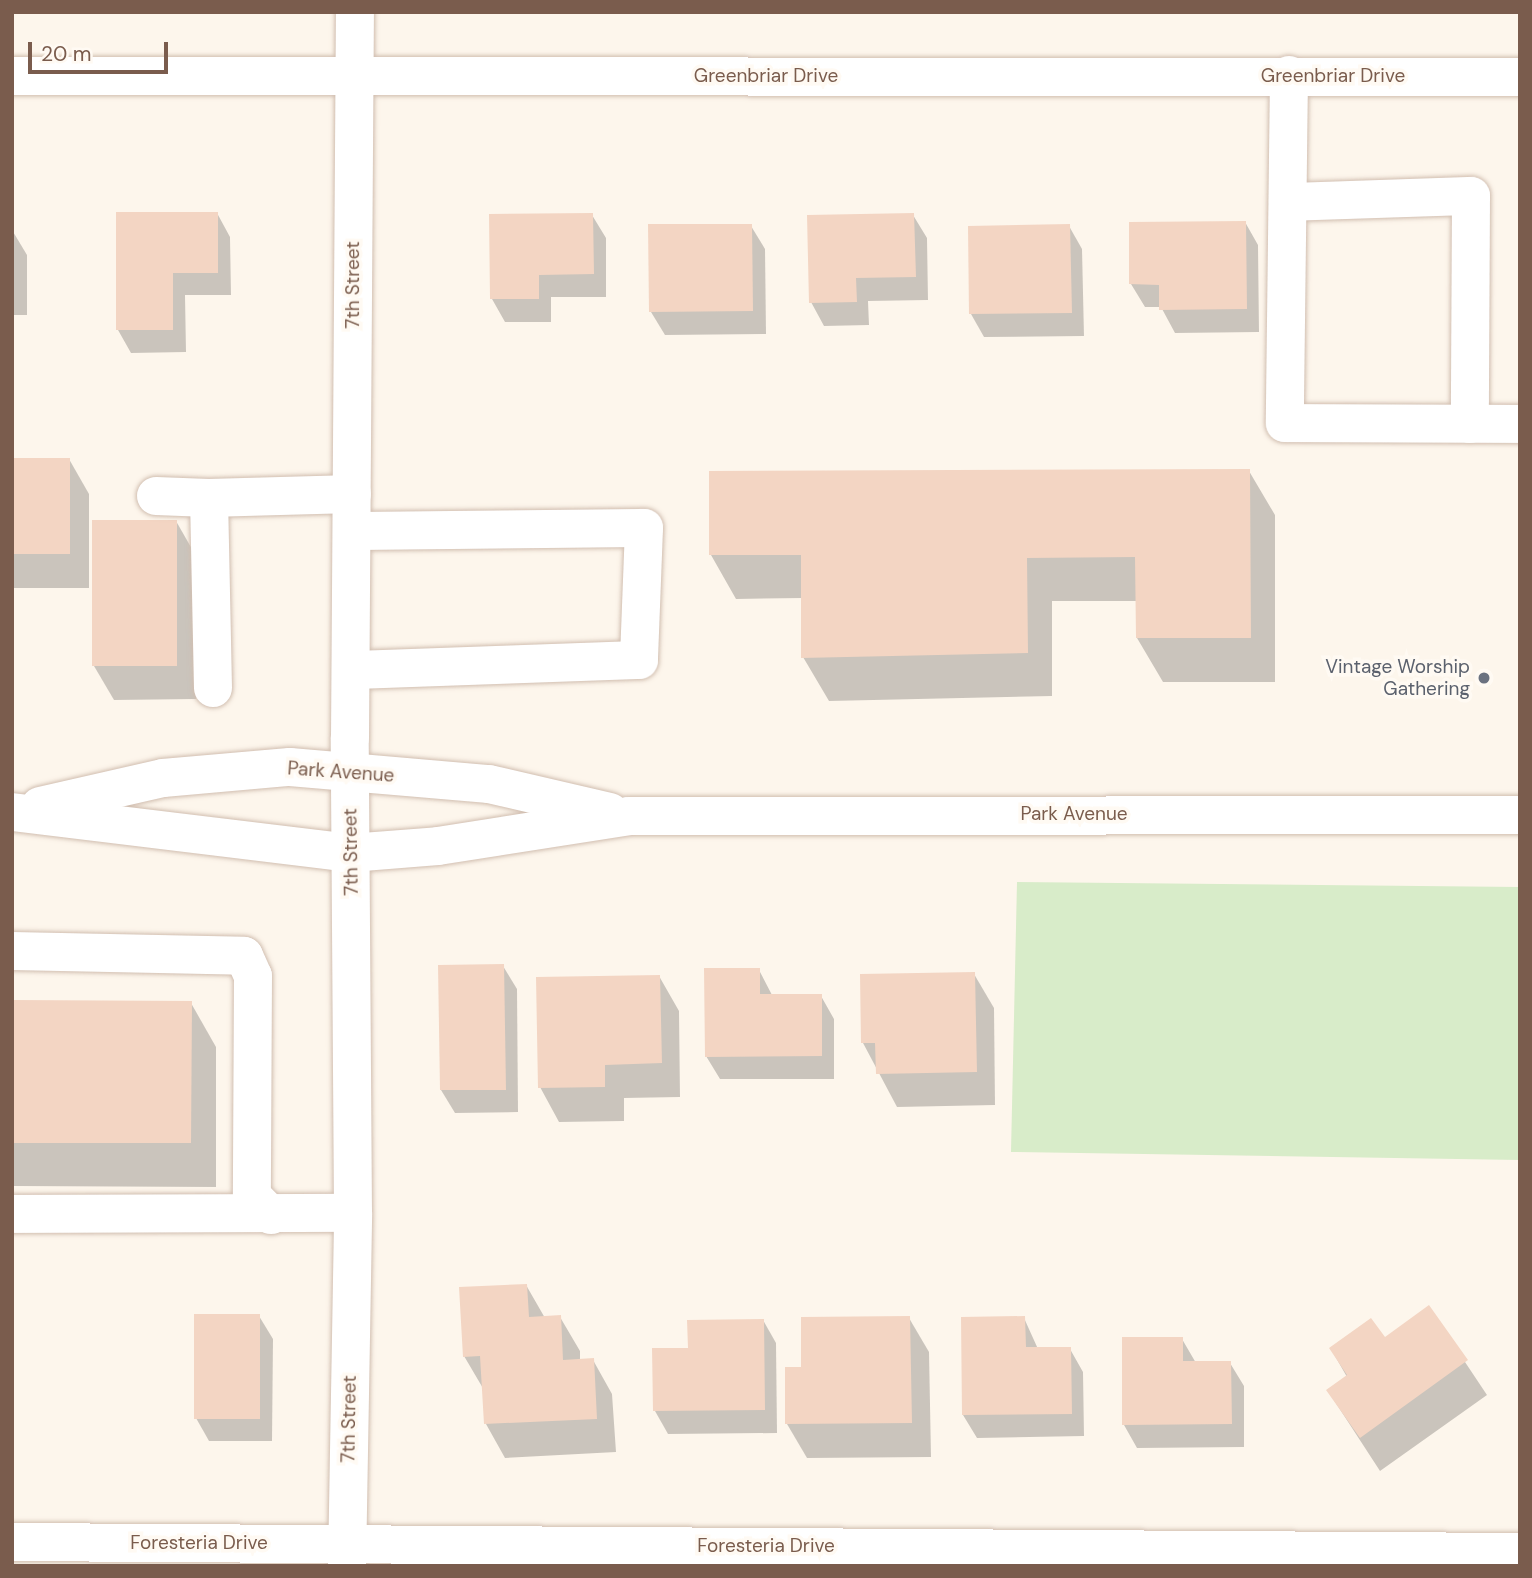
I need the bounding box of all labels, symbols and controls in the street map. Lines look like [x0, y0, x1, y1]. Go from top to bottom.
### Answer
scale bar [32, 28, 172, 72]
text: 20 m [41, 40, 92, 68]
street label: Greenbriar Drive [694, 65, 838, 87]
street label: Greenbriar Drive [1261, 65, 1405, 87]
street label: 7th Street [342, 241, 364, 329]
place label: Vintage Worship Gathering [1325, 656, 1470, 700]
marker: Vintage Worship Gathering [1476, 670, 1492, 686]
street label: Park Avenue [287, 757, 395, 787]
street label: Park Avenue [1020, 803, 1128, 825]
street label: 7th Street [339, 808, 363, 896]
street label: 7th Street [337, 1375, 361, 1463]
street label: Foresteria Drive [130, 1532, 268, 1554]
street label: Foresteria Drive [697, 1535, 835, 1557]

